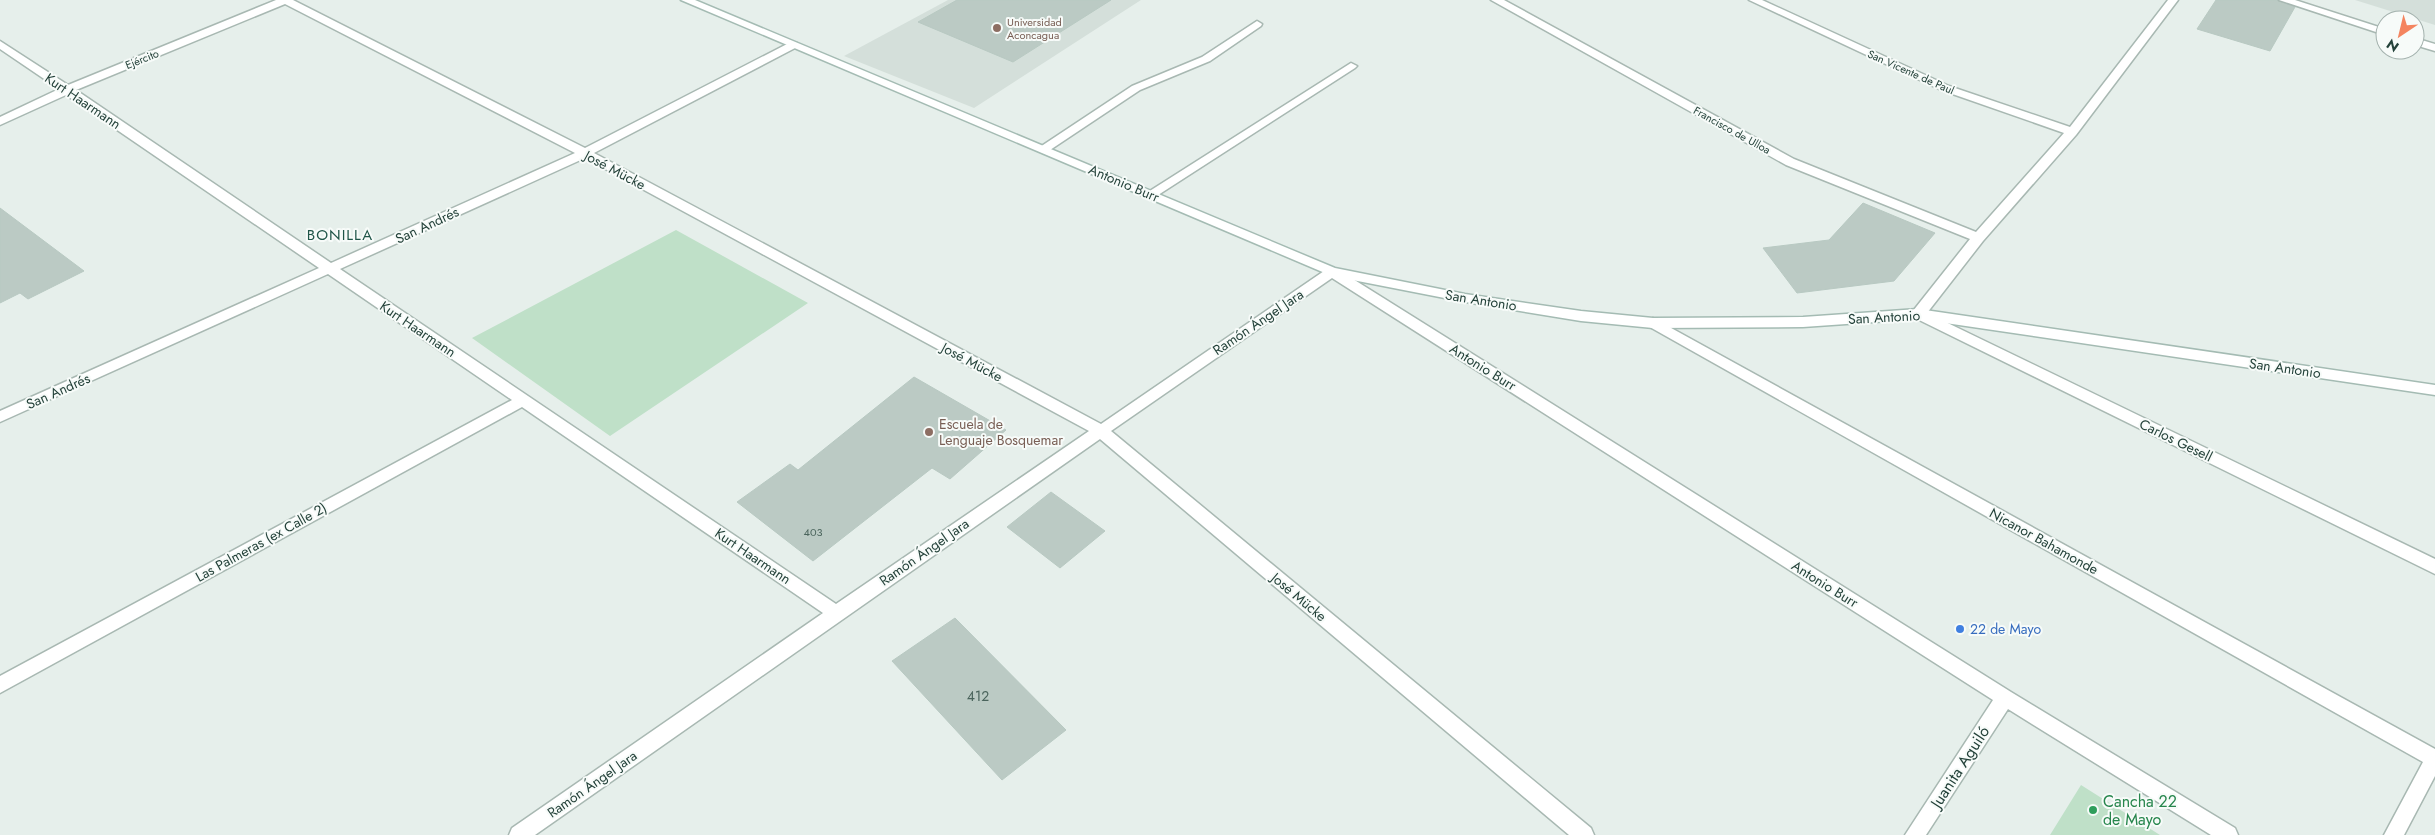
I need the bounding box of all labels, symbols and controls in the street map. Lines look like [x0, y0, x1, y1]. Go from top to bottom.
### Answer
north arrow [2375, 10, 2425, 60]
place label: Universidad Aconcagua [1007, 14, 1062, 43]
marker: Universidad Aconcagua [991, 22, 1003, 34]
text: N [2382, 34, 2403, 57]
street label: Ejército [123, 45, 161, 73]
street label: San Vicente de Paul [1865, 46, 1957, 98]
street label: Kurt Haarmann [41, 68, 125, 134]
street label: Francisco de Ulloa [1691, 102, 1773, 158]
street label: José Mücke [579, 145, 649, 194]
street label: Antonio Burr [1085, 159, 1163, 207]
street label: San Andrés [392, 201, 462, 248]
district label: BONILLA [307, 224, 373, 246]
street label: Ramón Ángel Jara [1209, 284, 1307, 360]
street label: San Antonio [1444, 284, 1519, 316]
street label: Kurt Haarmann [376, 296, 460, 362]
street label: San Antonio [1847, 305, 1921, 329]
street label: José Mücke [936, 337, 1006, 386]
street label: Antonio Burr [1446, 339, 1520, 396]
street label: San Antonio [2248, 353, 2322, 383]
street label: San Andrés [23, 368, 93, 414]
place label: Escuela de Lenguaje Bosquemar [939, 414, 1063, 450]
street label: Carlos Gesell [2136, 414, 2216, 466]
marker: Escuela de Lenguaje Bosquemar [923, 426, 935, 438]
street label: Las Palmeras (ex Calle 2) [192, 497, 330, 587]
street label: Nicanor Bahamonde [1986, 503, 2102, 579]
street label: Ramón Ángel Jara [875, 514, 973, 590]
street label: Kurt Haarmann [711, 523, 795, 589]
house number: 403 [803, 524, 823, 540]
street label: Antonio Burr [1788, 556, 1862, 613]
street label: José Mücke [1266, 567, 1331, 626]
place label: 22 de Mayo [1970, 619, 2041, 639]
marker: 22 de Mayo [1954, 623, 1966, 635]
house number: 412 [967, 686, 989, 706]
street label: Juanita Aguiló [1924, 721, 1995, 814]
street label: Ramón Ángel Jara [543, 746, 641, 822]
place label: Cancha 22 de Mayo [2103, 790, 2177, 831]
marker: Cancha 22 de Mayo [2087, 804, 2099, 816]

